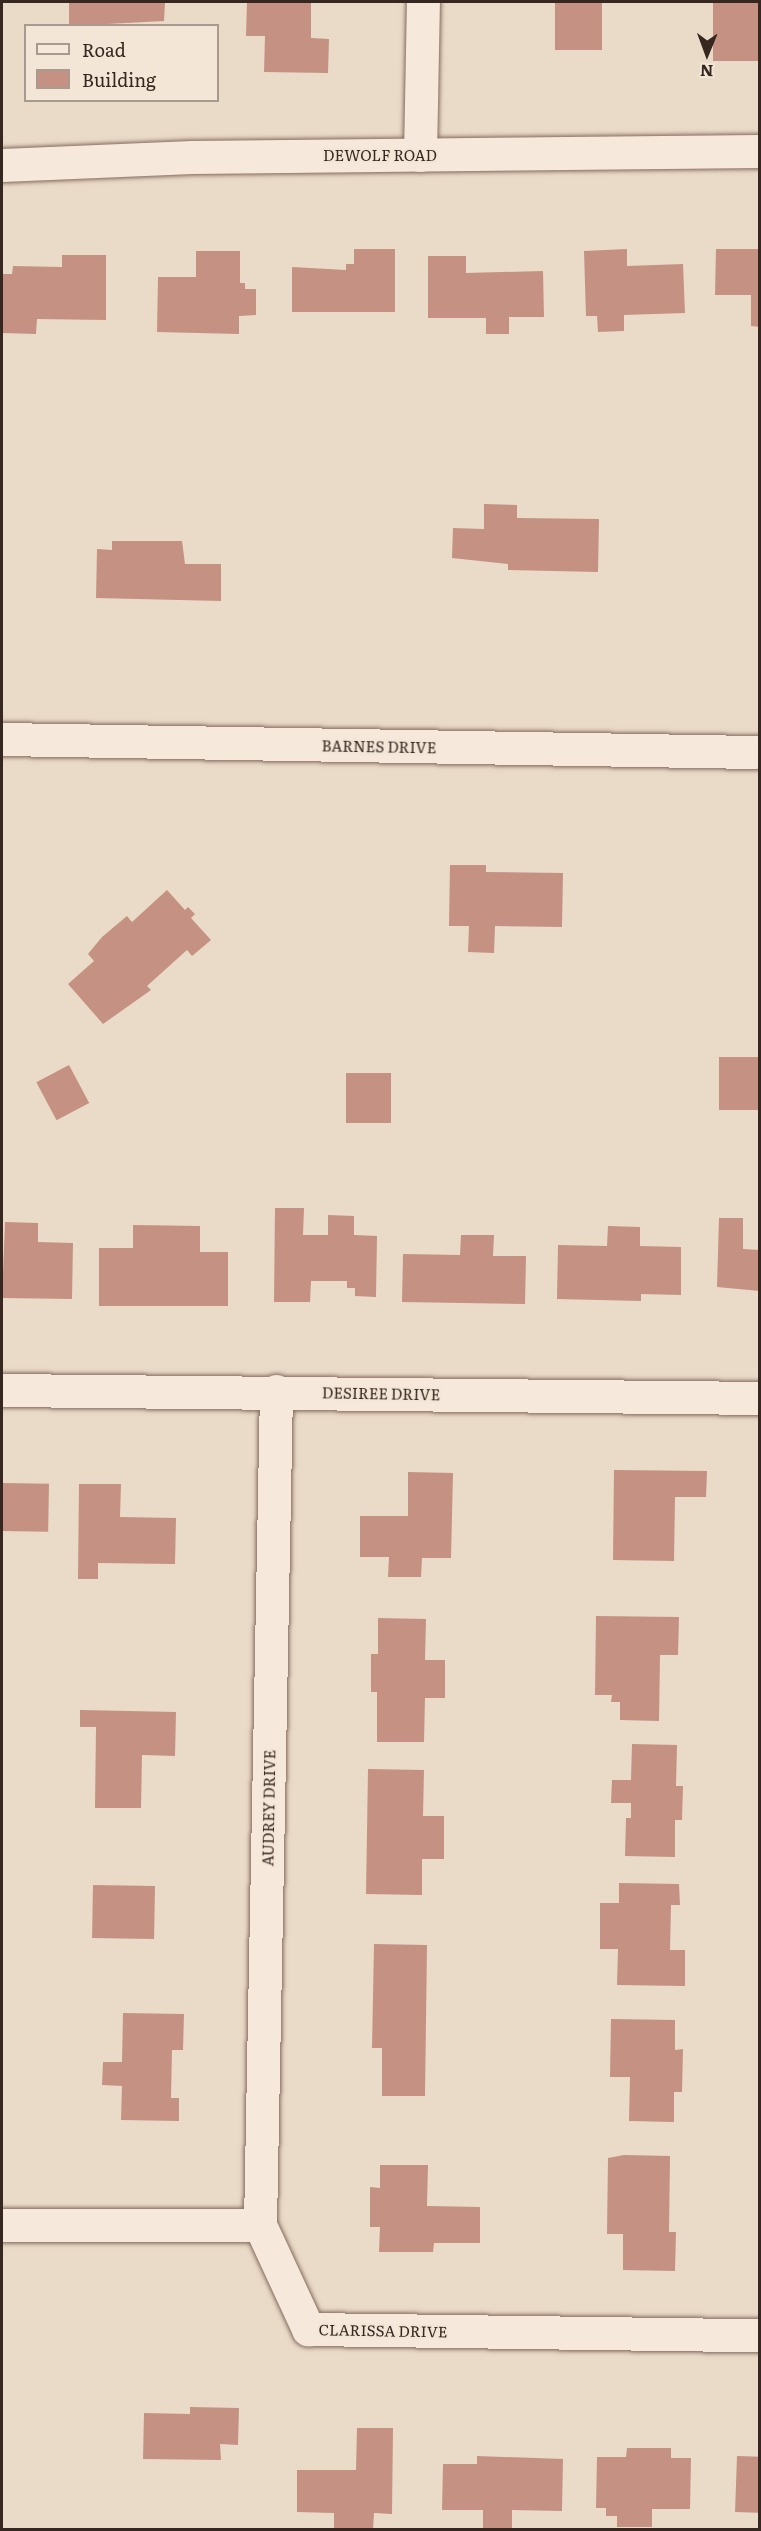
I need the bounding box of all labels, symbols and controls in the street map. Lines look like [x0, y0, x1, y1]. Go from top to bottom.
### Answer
legend [24, 24, 219, 102]
north arrow [677, 24, 737, 84]
text: Road [82, 36, 126, 63]
text: N [700, 60, 714, 84]
text: Building [82, 66, 156, 93]
street label: DEWOLF ROAD [323, 146, 437, 164]
street label: BARNES DRIVE [321, 736, 437, 756]
street label: DESIREE DRIVE [322, 1383, 440, 1403]
street label: AUDREY DRIVE [258, 1750, 278, 1866]
street label: CLARISSA DRIVE [318, 2320, 448, 2340]

